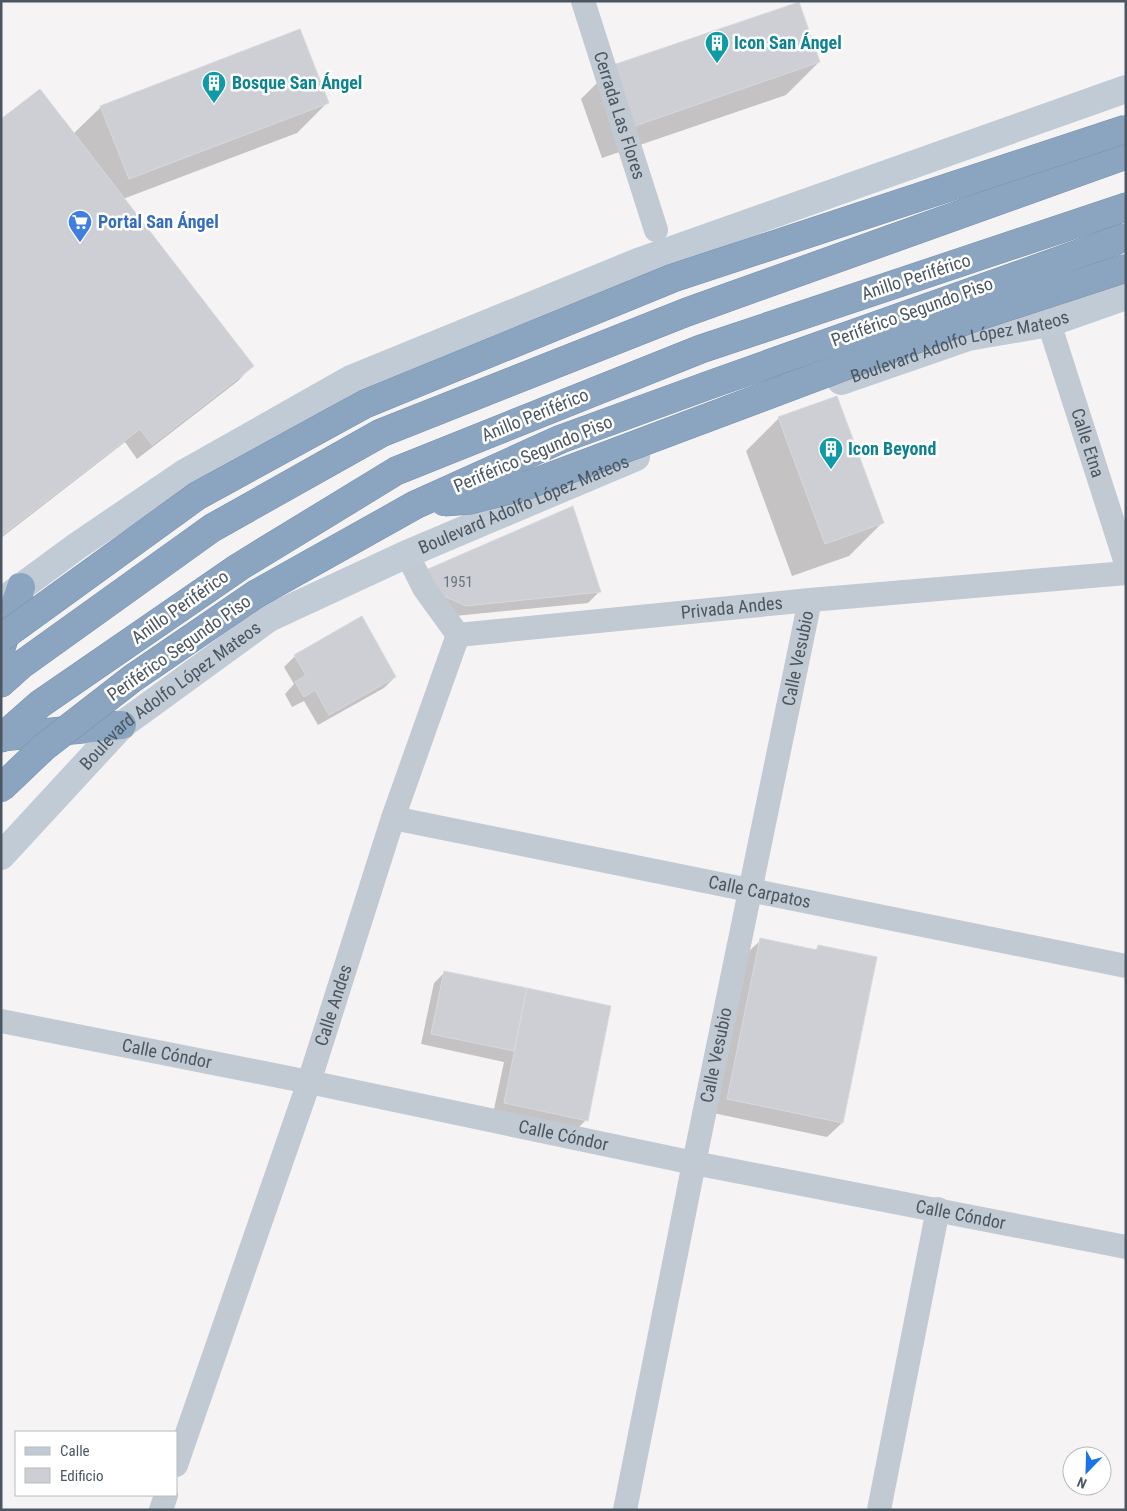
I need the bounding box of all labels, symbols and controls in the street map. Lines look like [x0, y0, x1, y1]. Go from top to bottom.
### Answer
building icon: Icon San Ángel [704, 30, 730, 64]
place label: Icon San Ángel [734, 32, 842, 53]
street label: Cerrada Las Flores [590, 49, 650, 182]
building icon: Bosque San Ángel [201, 70, 227, 104]
place label: Bosque San Ángel [232, 72, 362, 93]
supermarket icon: Portal San Ángel [67, 209, 93, 243]
place label: Portal San Ángel [98, 211, 219, 232]
street label: Anillo Periférico [859, 249, 973, 304]
street label: Periférico Segundo Piso [828, 273, 996, 351]
street label: Boulevard Adolfo López Mateos [848, 306, 1072, 387]
street label: Anillo Periférico [478, 384, 591, 446]
street label: Calle Etna [1067, 406, 1109, 480]
street label: Periférico Segundo Piso [450, 411, 615, 497]
building icon: Icon Beyond [818, 436, 844, 470]
place label: Icon Beyond [848, 438, 936, 459]
street label: Boulevard Adolfo López Mateos [415, 450, 632, 558]
street label: Anillo Periférico [127, 565, 232, 648]
house number: 1951 [443, 573, 473, 591]
street label: Periférico Segundo Piso [103, 590, 255, 705]
street label: Privada Andes [680, 592, 783, 623]
street label: Calle Vesubio [777, 609, 818, 708]
street label: Boulevard Adolfo López Mateos [75, 617, 264, 774]
street label: Calle Carpatos [707, 871, 813, 912]
street label: Calle Andes [310, 962, 356, 1048]
street label: Calle Vesubio [696, 1005, 736, 1105]
street label: Calle Cóndor [120, 1034, 214, 1073]
street label: Calle Cóndor [517, 1115, 611, 1155]
street label: Calle Cóndor [914, 1195, 1008, 1233]
legend [15, 1431, 178, 1496]
text: Calle [60, 1442, 90, 1460]
north arrow [1062, 1446, 1112, 1496]
text: Edificio [60, 1467, 103, 1485]
text: N [1075, 1474, 1089, 1492]

